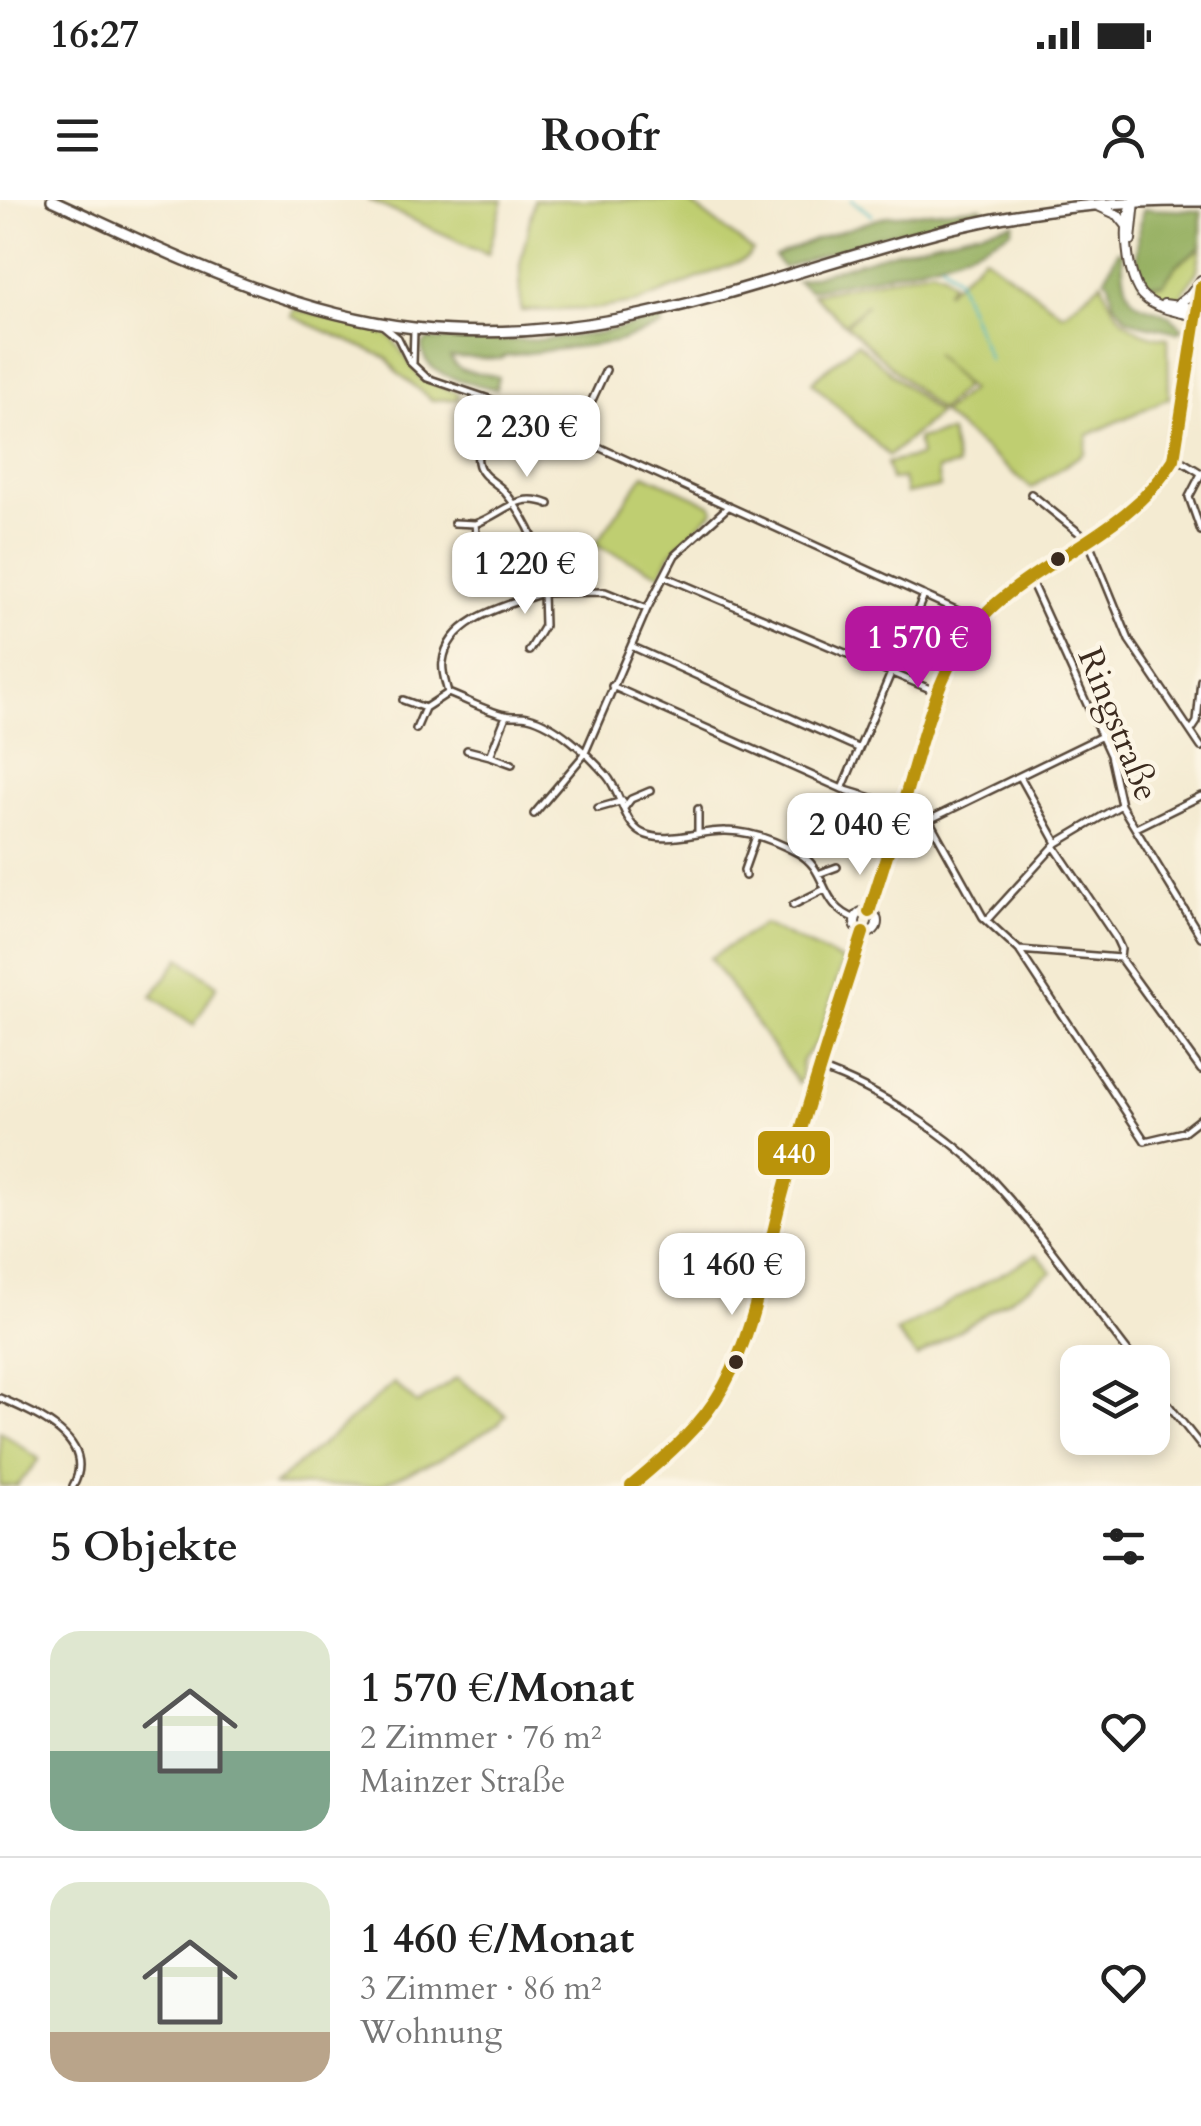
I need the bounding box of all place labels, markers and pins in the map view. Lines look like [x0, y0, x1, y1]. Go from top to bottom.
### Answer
pin: 2 230 € [435, 395, 619, 480]
pin: 1 220 € [433, 532, 617, 617]
unlabelled marker [1048, 549, 1068, 569]
pin: 1 570 € [826, 606, 1010, 691]
pin: 2 040 € [768, 793, 952, 878]
pin: 1 460 € [640, 1233, 824, 1318]
unlabelled marker [726, 1352, 746, 1372]

